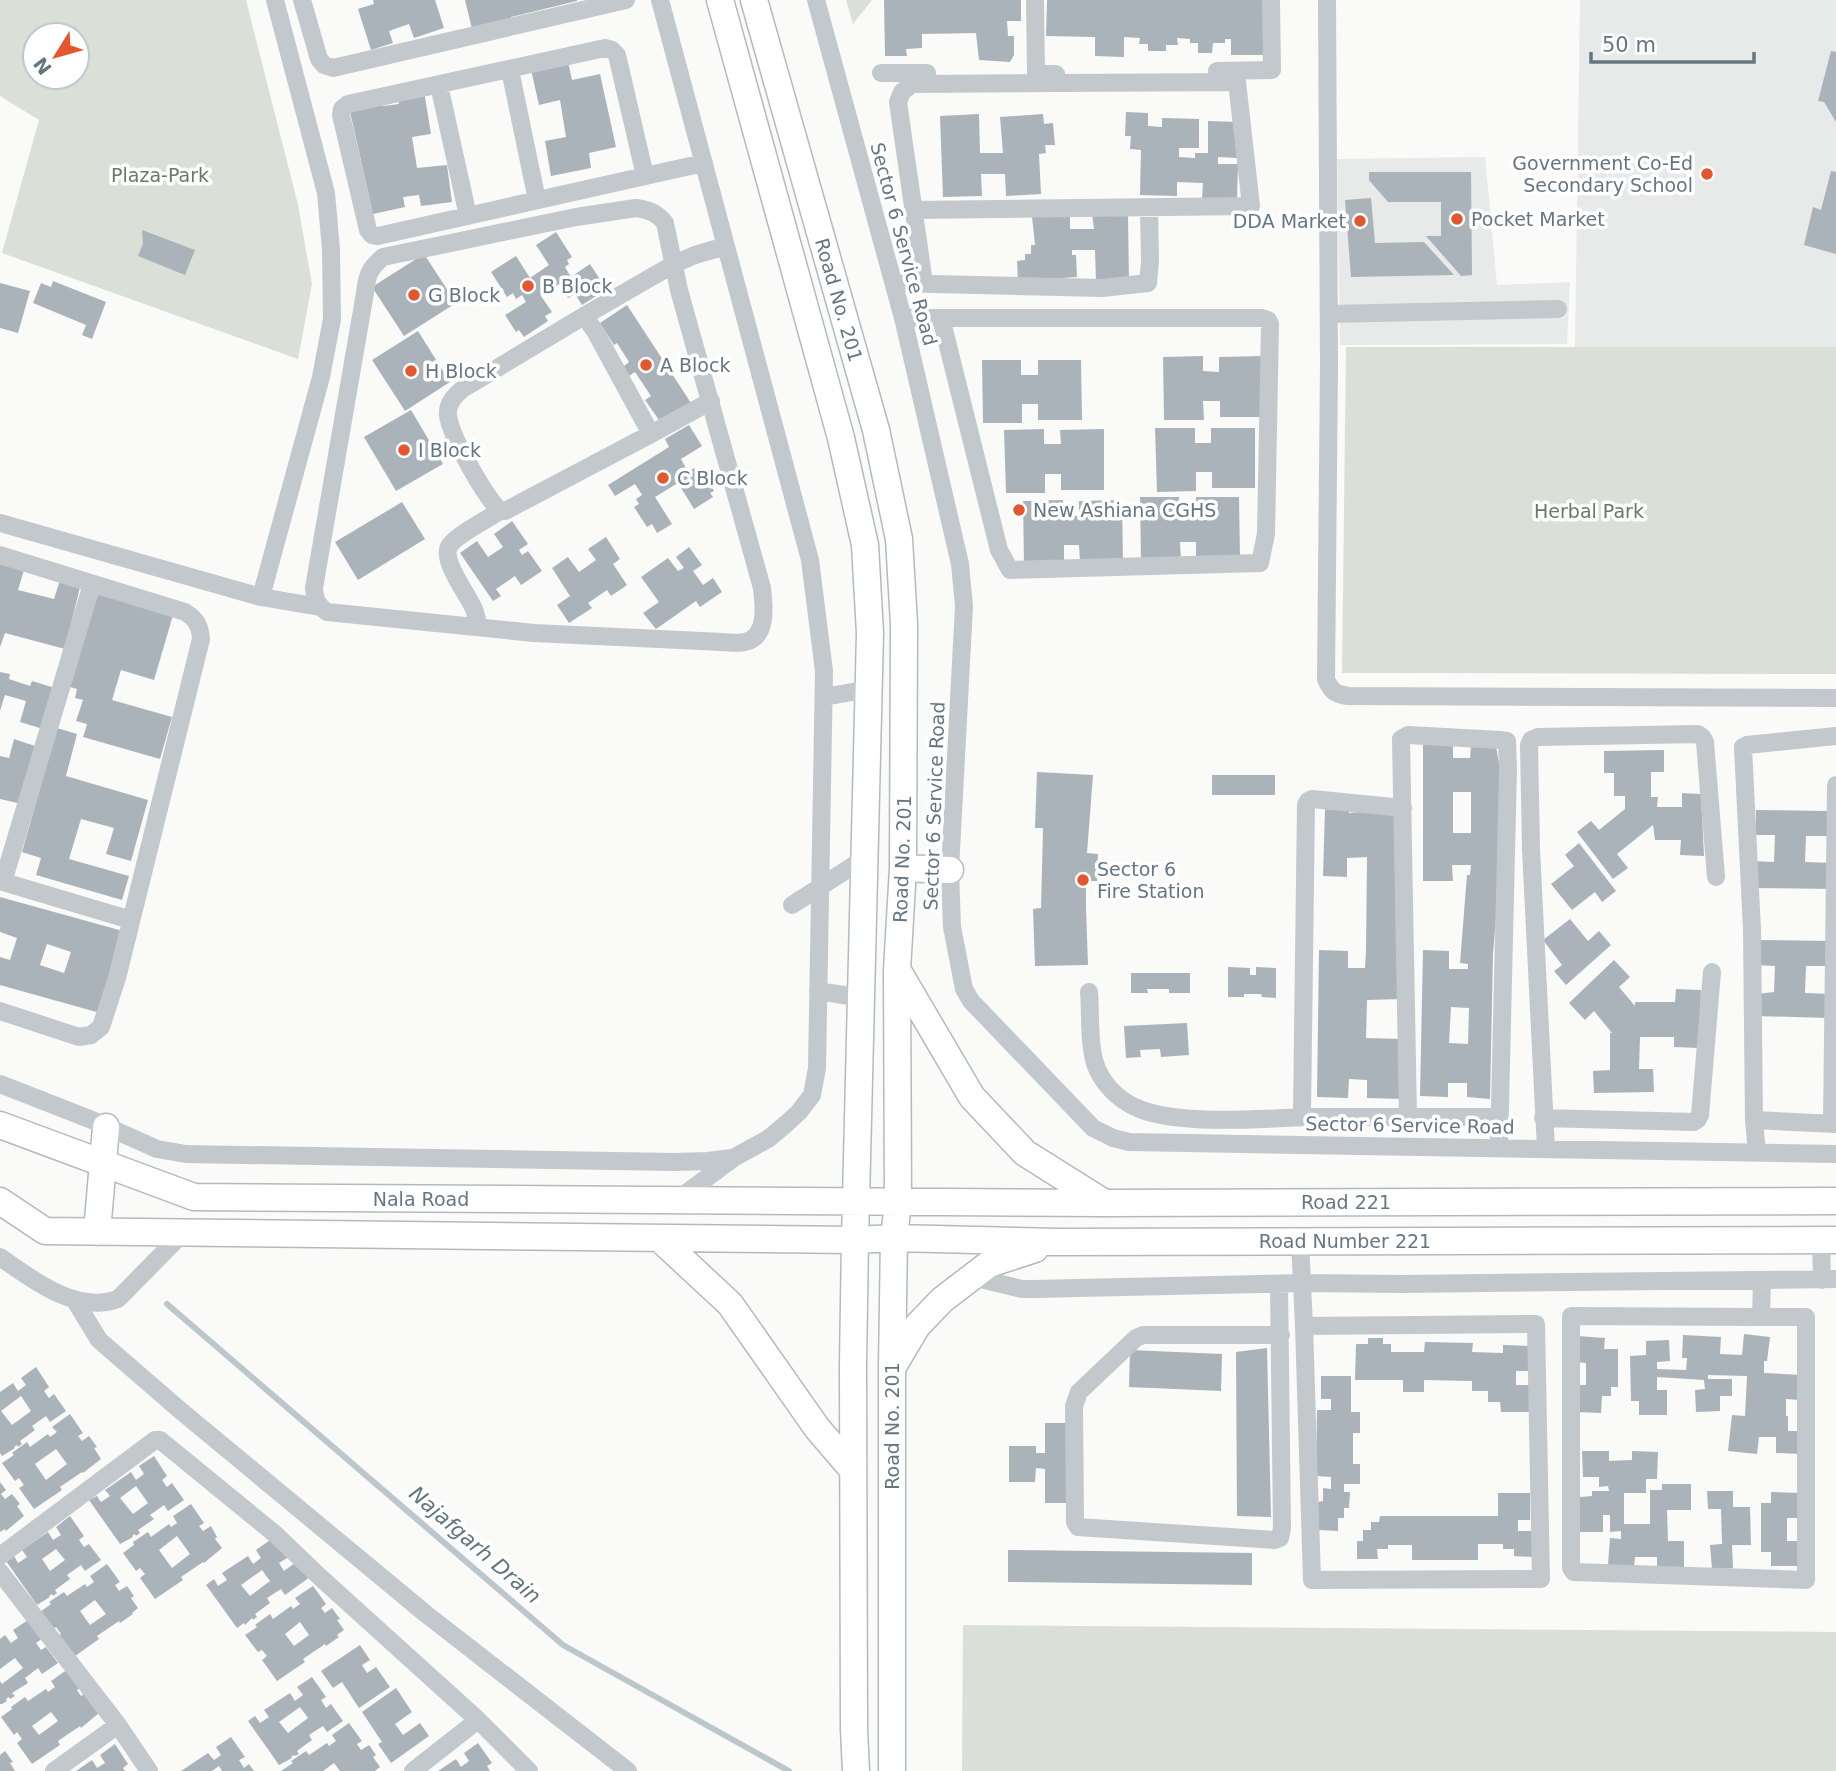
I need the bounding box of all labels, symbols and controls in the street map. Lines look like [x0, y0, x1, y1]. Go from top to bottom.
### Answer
north arrow [21, 21, 91, 91]
scale bar [1591, 21, 1754, 65]
text: 50 m [1602, 33, 1656, 57]
text: N [29, 53, 56, 79]
street label: Sector 6 Service Road [866, 140, 942, 348]
place label: Government Co-Ed Secondary School [1512, 152, 1693, 196]
park label: Plaza-Park [111, 164, 209, 186]
marker: Government Co-Ed Secondary School [1699, 166, 1715, 182]
place label: Pocket Market [1471, 208, 1605, 230]
place label: DDA Market [1233, 210, 1346, 232]
marker: Pocket Market [1449, 211, 1465, 227]
marker: DDA Market [1352, 213, 1368, 229]
street label: Road No. 201 [811, 236, 867, 364]
place label: B Block [542, 275, 612, 297]
marker: B Block [520, 278, 536, 294]
place label: G Block [428, 284, 500, 306]
marker: G Block [406, 287, 422, 303]
place label: A Block [660, 354, 730, 376]
marker: A Block [638, 357, 654, 373]
place label: H Block [425, 360, 497, 382]
marker: H Block [403, 363, 419, 379]
place label: I Block [418, 439, 481, 461]
marker: I Block [396, 442, 412, 458]
place label: C Block [677, 467, 748, 489]
marker: C Block [655, 470, 671, 486]
place label: New Ashiana CGHS [1033, 499, 1216, 521]
park label: Herbal Park [1534, 500, 1644, 522]
marker: New Ashiana CGHS [1011, 502, 1027, 518]
street label: Sector 6 Service Road [919, 701, 949, 911]
street label: Road No. 201 [889, 795, 915, 923]
place label: Sector 6 Fire Station [1097, 858, 1205, 902]
marker: Sector 6 Fire Station [1075, 872, 1091, 888]
street label: Sector 6 Service Road [1305, 1112, 1515, 1138]
street label: Nala Road [373, 1188, 469, 1210]
street label: Road 221 [1301, 1191, 1391, 1213]
street label: Road Number 221 [1259, 1230, 1431, 1252]
street label: Road No. 201 [881, 1362, 903, 1490]
water label: Najafgarh Drain [404, 1481, 546, 1609]

